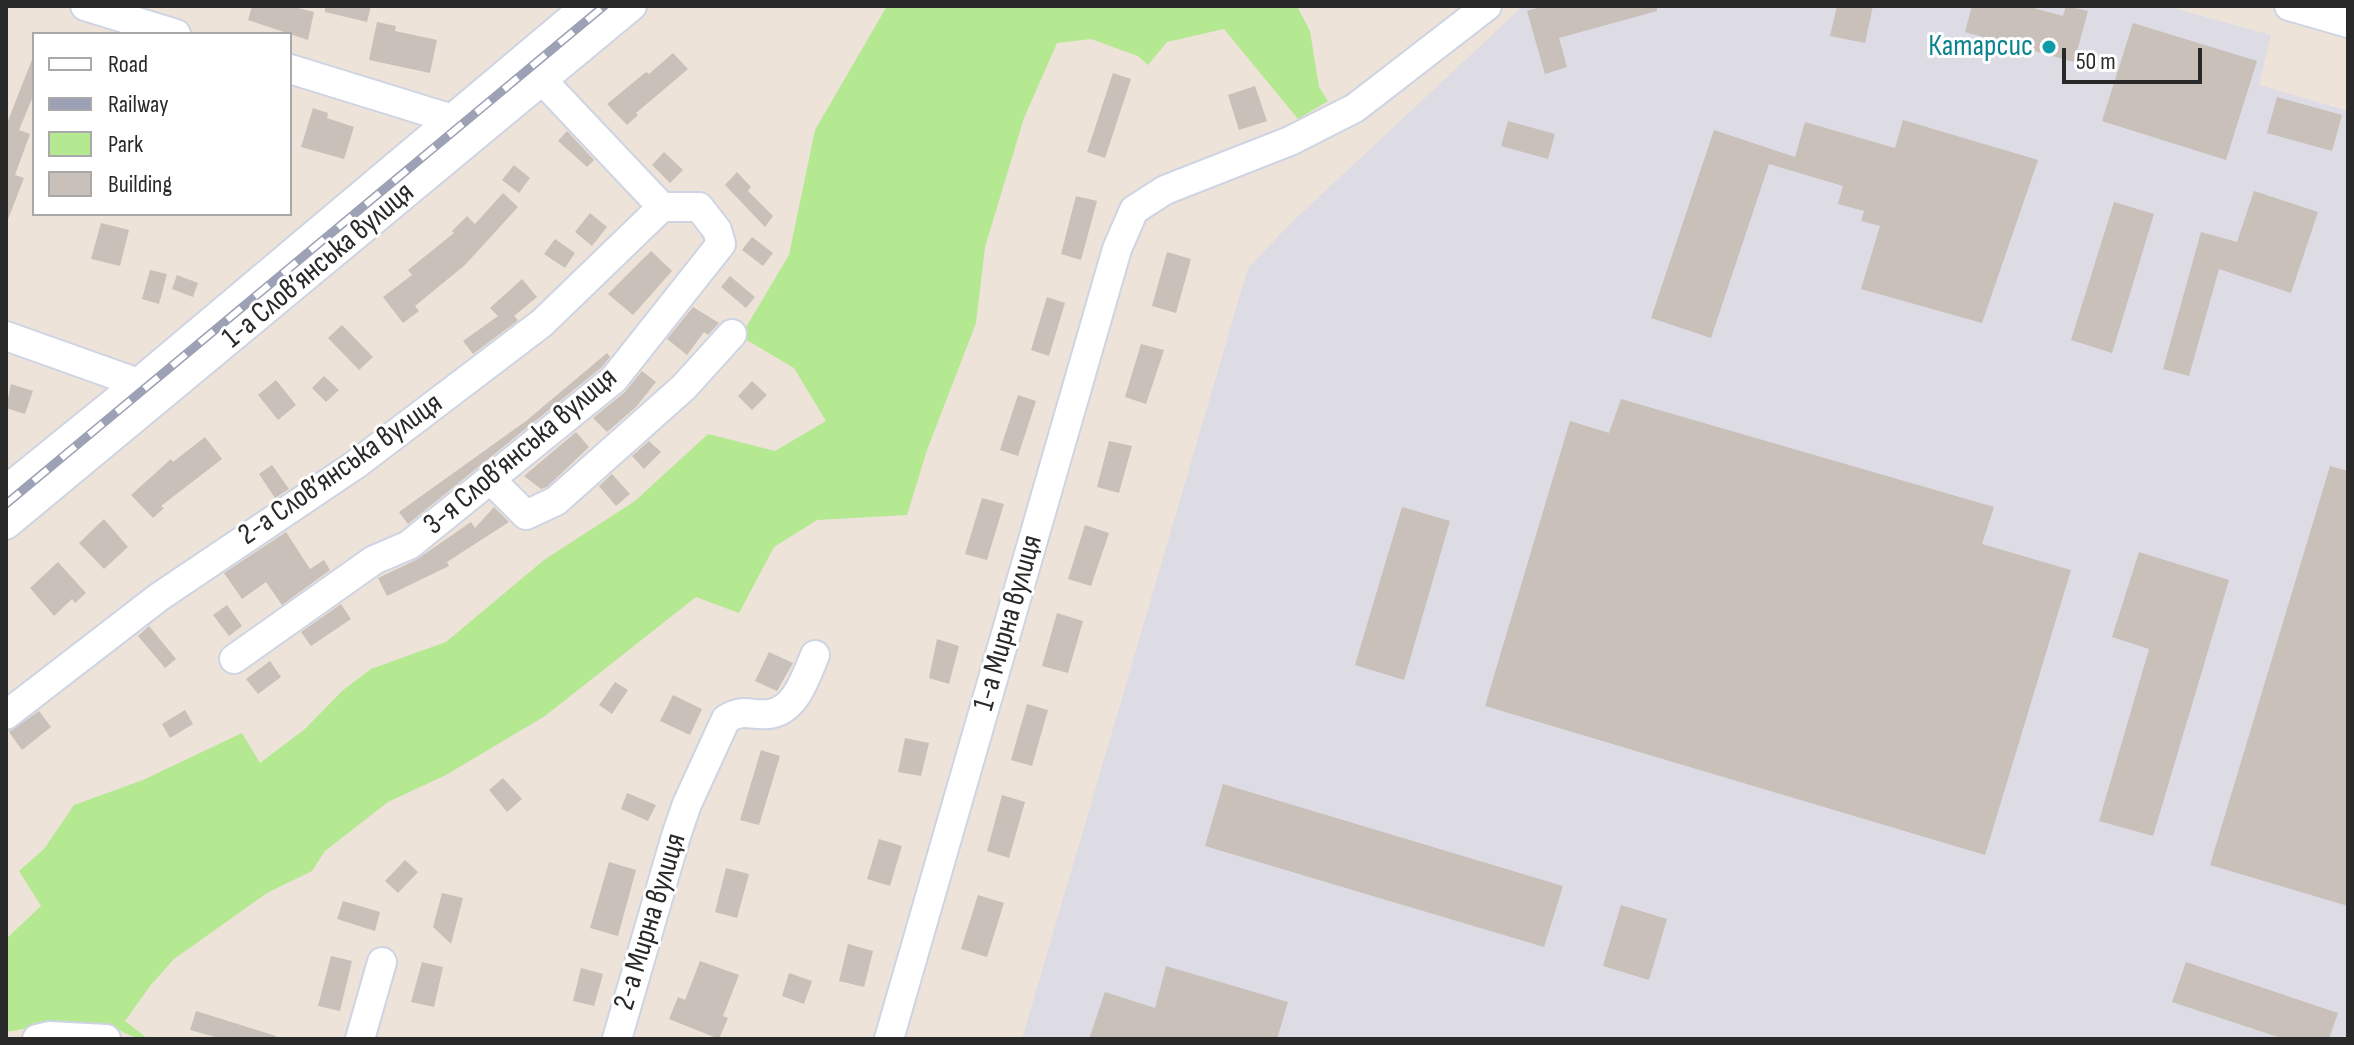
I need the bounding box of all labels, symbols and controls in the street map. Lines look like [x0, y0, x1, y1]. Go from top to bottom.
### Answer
place label: Катарсис [1928, 29, 2033, 65]
legend [32, 32, 292, 216]
scale bar [2066, 32, 2206, 82]
marker: Катарсис [2040, 38, 2058, 56]
text: 50 m [2076, 47, 2116, 76]
text: Road [108, 50, 148, 79]
text: Railway [108, 90, 168, 119]
text: Park [108, 130, 143, 159]
text: Building [108, 170, 172, 199]
street label: 1-а Слов’янська вулиця [216, 175, 422, 357]
street label: 3-я Слов’янська вулиця [417, 361, 625, 543]
street label: 2-а Слов’янська вулиця [232, 386, 450, 554]
street label: 1-а Мирна вулиця [967, 531, 1051, 715]
street label: 2-а Мирна вулиця [607, 829, 695, 1015]

